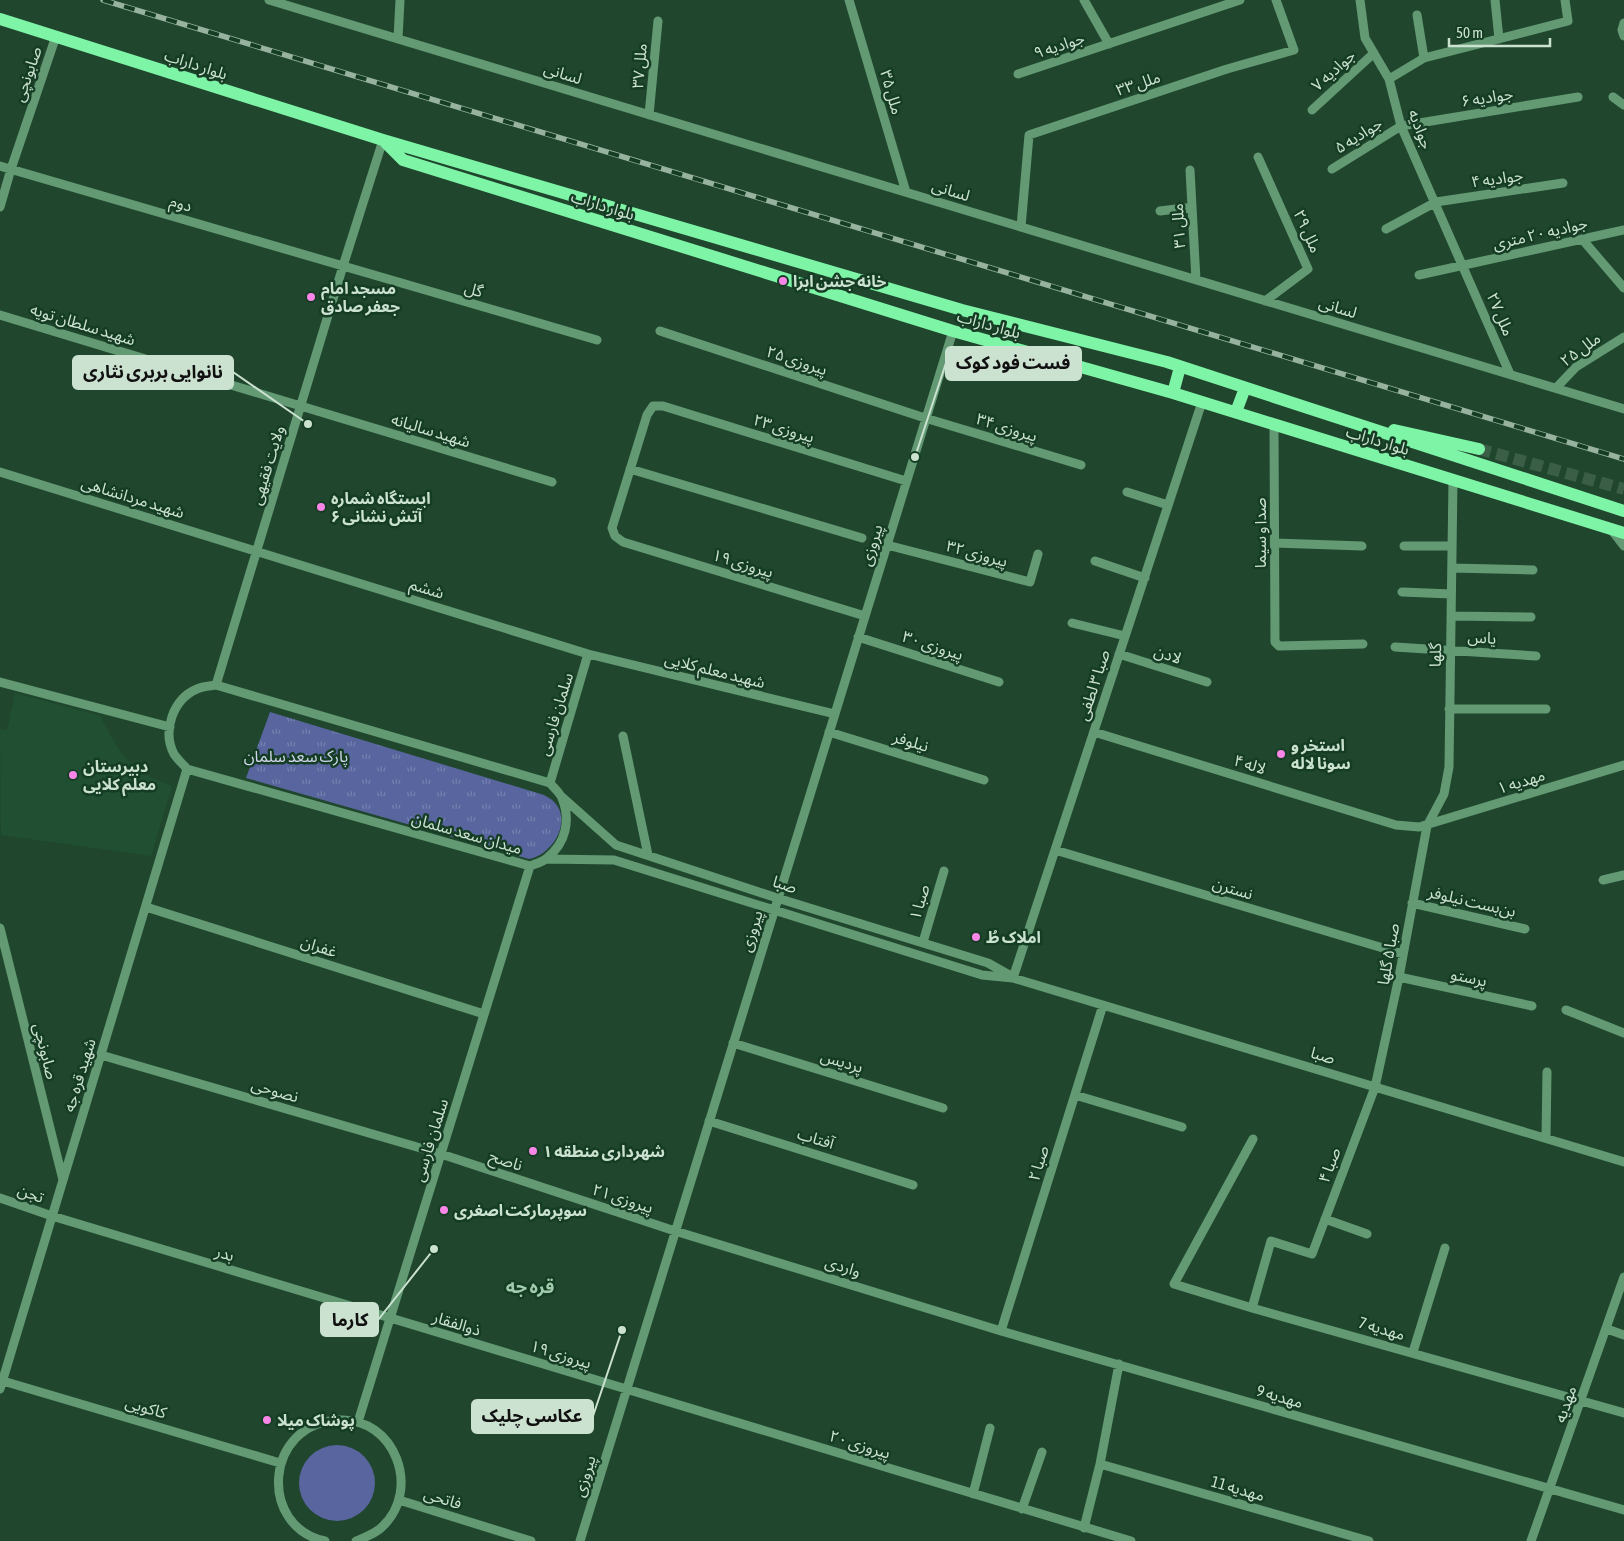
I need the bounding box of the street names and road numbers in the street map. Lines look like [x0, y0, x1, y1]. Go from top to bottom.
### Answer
street label: جوادیه ۹ [1031, 28, 1087, 63]
street label: ملل ۳۷ [628, 43, 651, 89]
street label: صابونچی [9, 44, 47, 105]
street label: بلوار داراب [162, 45, 230, 84]
street label: جوادیه ۷ [1308, 46, 1359, 95]
street label: لسانی [542, 59, 584, 88]
street label: ملل ۳۳ [1114, 67, 1163, 100]
street label: ملل ۳۵ [876, 68, 907, 117]
street label: جوادیه ۶ [1460, 84, 1514, 111]
street label: جوادیه [1404, 107, 1437, 152]
street label: ۵ جوادیه [1331, 113, 1385, 157]
street label: جوادیه ۴ [1470, 165, 1524, 192]
street label: لسانی [930, 176, 972, 205]
street label: بلوار داراب [569, 187, 637, 224]
street label: دوم [167, 191, 194, 219]
street label: ملل ۳۱ [1168, 203, 1189, 249]
street label: ملل ۲۹ [1290, 207, 1325, 256]
street label: جوادیه ۲۰ متری [1491, 213, 1589, 254]
street label: گل [462, 278, 486, 301]
street label: ملل ۲۷ [1483, 290, 1518, 339]
street label: لسانی [1317, 293, 1359, 322]
street label: شهید سلطان تویه [28, 299, 138, 349]
street label: بلوار داراب [955, 306, 1023, 343]
street label: ملل ۲۵ [1556, 328, 1604, 370]
street label: پیروزی ۲۵ [764, 342, 830, 380]
street label: شهید سالیانه [389, 409, 473, 451]
street label: پیروزی ۳۴ [974, 409, 1040, 447]
street label: پیروزی ۲۳ [751, 410, 817, 448]
street label: بلوار داراب [1344, 422, 1412, 459]
street label: ولایت فقیهی [246, 423, 289, 507]
street label: شهید مردانشاهی [79, 473, 187, 522]
street label: صدا و سیما [1251, 498, 1270, 568]
street label: پیروزی [856, 522, 888, 568]
street label: پیروزی ۳۲ [944, 536, 1010, 572]
street label: پیروزی ۱۹ [710, 545, 776, 583]
street label: ششم [406, 574, 446, 606]
street label: پیروزی ۳۰ [900, 627, 966, 665]
street label: یاس [1467, 627, 1497, 648]
street label: لادن [1152, 641, 1184, 668]
street label: گلها [1426, 642, 1445, 667]
street label: صبا ۳ لطفی [1073, 647, 1114, 723]
street label: شهید معلم کلایی [662, 649, 767, 695]
street label: سلمان فارسی [534, 670, 577, 758]
street label: نیلوفر [890, 727, 931, 756]
street label: لاله ۴ [1232, 751, 1268, 777]
street label: مهدیه ۱ [1495, 765, 1547, 798]
street label: میدان سعد سلمان [410, 809, 524, 858]
street label: صبا [771, 872, 799, 896]
street label: نسترن [1210, 873, 1255, 904]
street label: صبا ۱ [905, 882, 933, 922]
street label: بن‌بست نیلوفر [1425, 882, 1518, 921]
street label: پیروزی [736, 908, 768, 954]
street label: صبا ۵ گلها [1374, 922, 1403, 986]
street label: غفران [298, 932, 339, 961]
street label: پرستو [1449, 964, 1489, 992]
street label: صابونچی [28, 1021, 62, 1081]
street label: شهید قره جه [59, 1036, 100, 1114]
street label: صبا [1309, 1043, 1337, 1067]
street label: پردیس [818, 1046, 865, 1078]
street label: نصوحی [249, 1075, 301, 1106]
street label: سلمان فارسی [409, 1096, 452, 1184]
street label: آفتاب [795, 1124, 838, 1153]
street label: صبا ۲ [1024, 1143, 1052, 1183]
street label: صبا ۴ [1314, 1145, 1344, 1185]
street label: ناصح [486, 1146, 525, 1178]
street label: تجن [15, 1180, 47, 1207]
street label: پیروزی ٢١ [590, 1180, 656, 1218]
street label: بدر [212, 1241, 237, 1265]
street label: واردی [823, 1252, 863, 1281]
street label: ذوالفقار [430, 1307, 483, 1340]
street label: مهدیه 7 [1357, 1313, 1407, 1344]
street label: پیروزی ١٩ [528, 1336, 594, 1374]
street label: مهدیه 9 [1255, 1381, 1305, 1412]
street label: مهدیه [1550, 1383, 1581, 1425]
street label: کاکویی [123, 1393, 169, 1423]
street label: پیروزی ٢٠ [827, 1426, 893, 1464]
street label: پیروزی [569, 1453, 601, 1499]
street label: مهدیه 11 [1209, 1472, 1267, 1505]
street label: فاتحی [422, 1484, 464, 1513]

